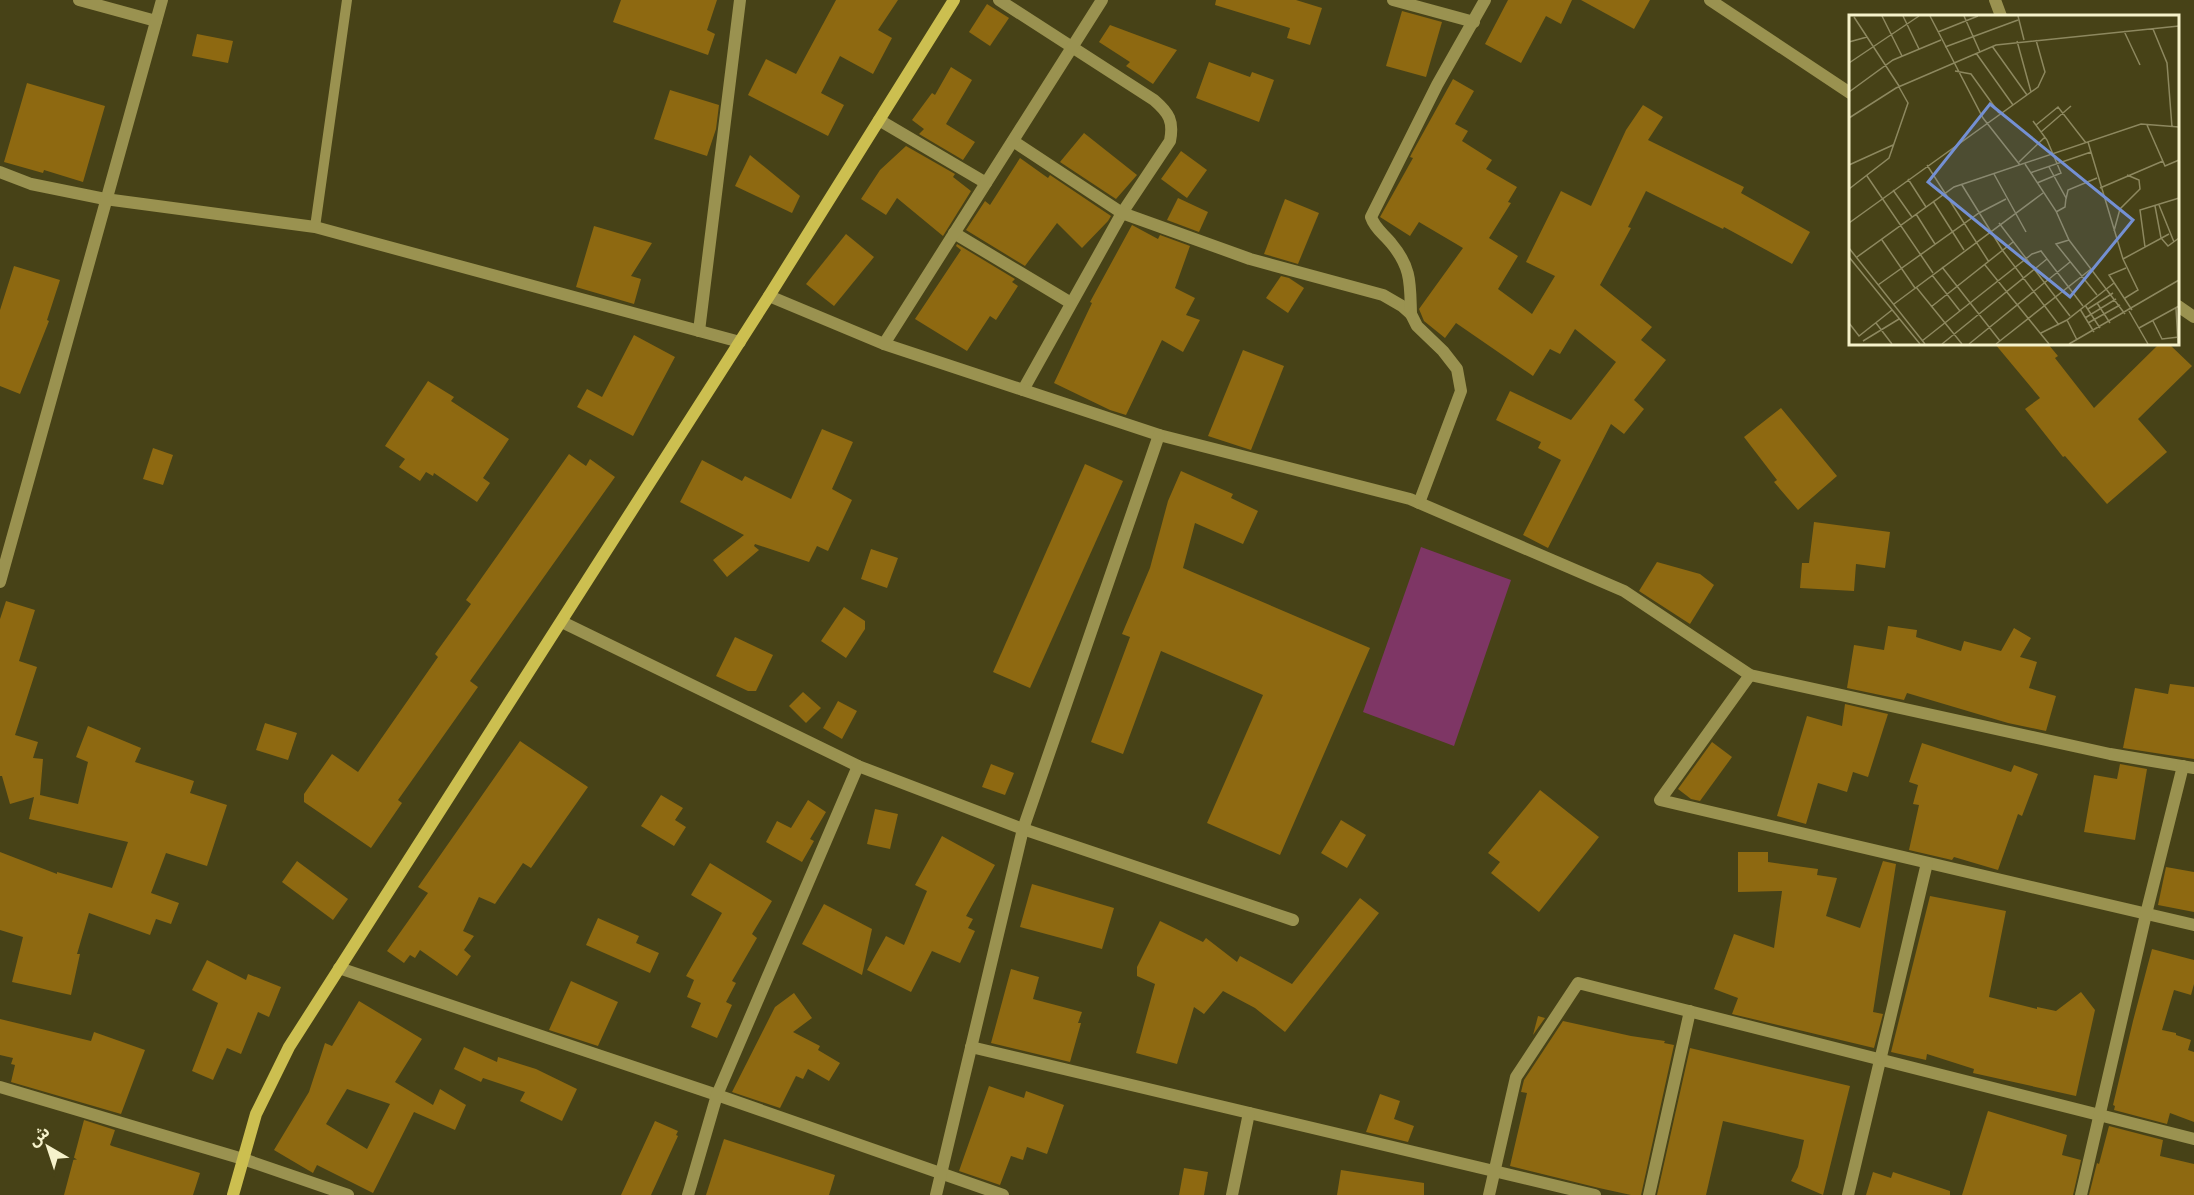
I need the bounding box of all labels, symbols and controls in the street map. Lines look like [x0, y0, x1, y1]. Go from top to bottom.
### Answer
inset map [1849, 15, 2179, 345]
north arrow [18, 1117, 78, 1177]
text: ش [23, 1120, 53, 1150]

